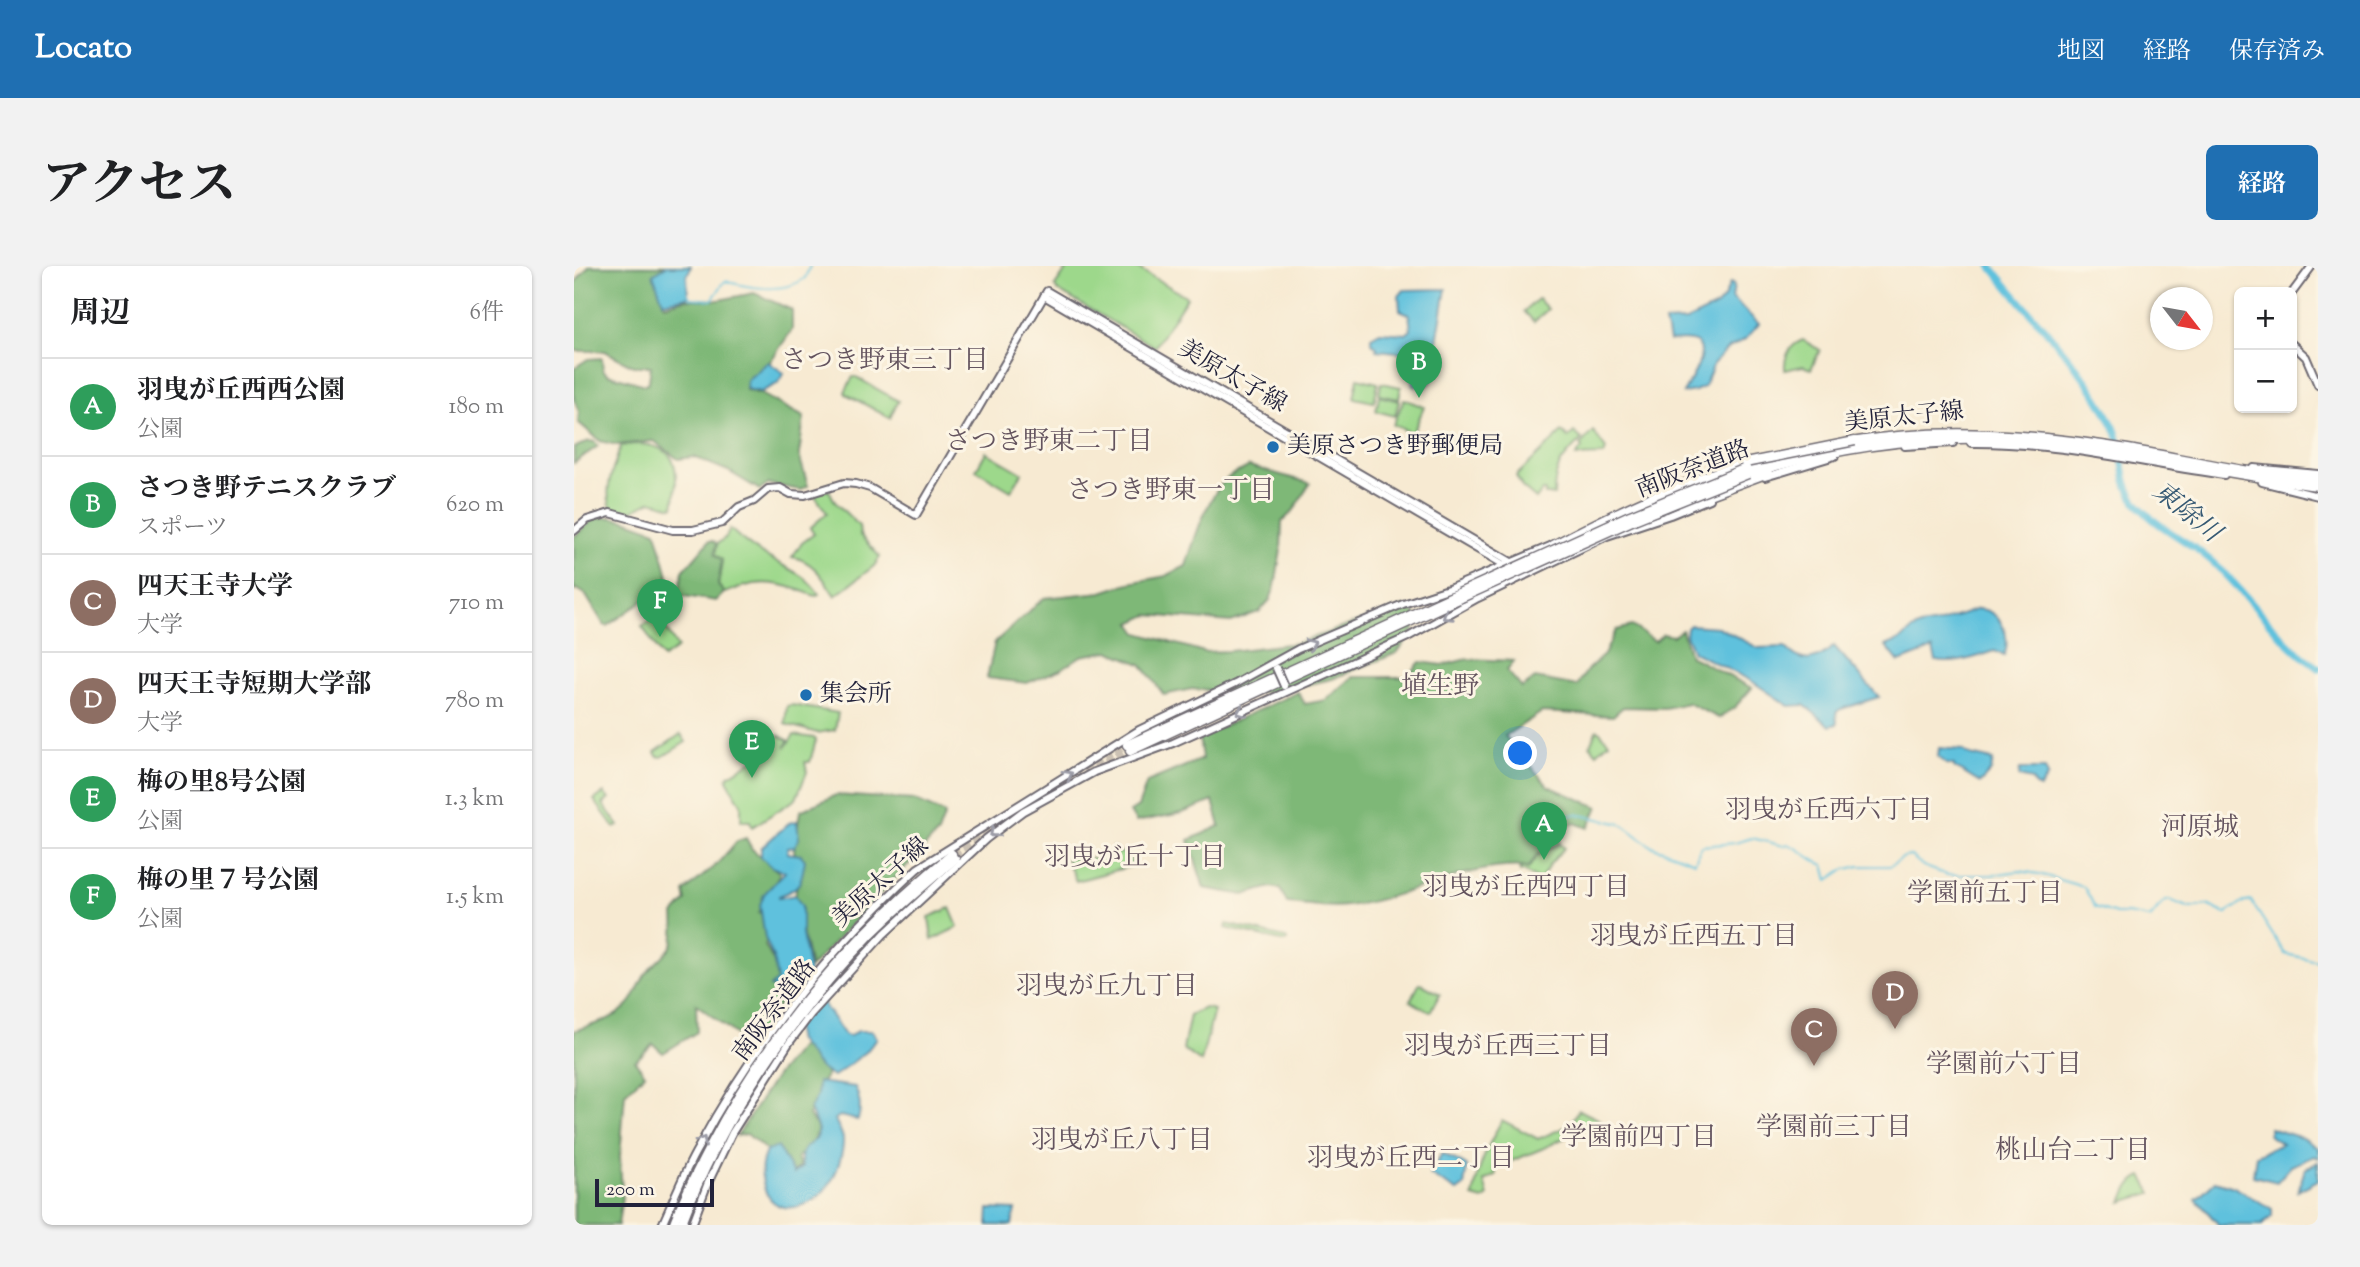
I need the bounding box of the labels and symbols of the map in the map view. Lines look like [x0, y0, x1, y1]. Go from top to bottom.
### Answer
north arrow [2150, 287, 2213, 350]
street label: 美原太子線 [1172, 332, 1292, 422]
pin: B [1396, 340, 1442, 398]
district label: さつき野東三丁目 [781, 343, 989, 380]
street label: 美原太子線 [1843, 395, 1965, 441]
district label: さつき野東二丁目 [945, 424, 1153, 461]
place label: 美原さつき野郵便局 [1287, 430, 1503, 464]
street label: 南阪奈道路 [1631, 433, 1755, 507]
marker: 美原さつき野郵便局 [1265, 439, 1281, 455]
district label: さつき野東一丁目 [1067, 473, 1275, 510]
water label: 東除川 [2144, 474, 2230, 554]
pin: F [637, 579, 683, 637]
one-way arrow [1442, 607, 1455, 620]
one-way arrow [1304, 638, 1316, 652]
district label: 埴生野 [1401, 669, 1479, 706]
place label: 集会所 [820, 678, 892, 712]
marker: 集会所 [798, 687, 814, 703]
one-way arrow [1236, 704, 1249, 718]
pin: E [729, 720, 775, 778]
your location [1503, 736, 1537, 770]
one-way arrow [1061, 770, 1074, 783]
district label: 羽曳が丘西六丁目 [1725, 793, 1933, 830]
pin: A [1521, 802, 1567, 860]
district label: 河原城 [2161, 810, 2239, 847]
one-way arrow [990, 825, 1003, 837]
street label: 美原太子線 [825, 830, 937, 936]
district label: 羽曳が丘十丁目 [1044, 840, 1226, 877]
district label: 羽曳が丘西四丁目 [1422, 870, 1630, 907]
district label: 学園前五丁目 [1907, 876, 2063, 913]
district label: 羽曳が丘西五丁目 [1590, 919, 1798, 956]
street label: 南阪奈道路 [725, 953, 825, 1069]
district label: 羽曳が丘九丁目 [1016, 969, 1198, 1006]
pin: D [1872, 971, 1918, 1029]
pin: C [1791, 1008, 1837, 1066]
district label: 羽曳が丘西三丁目 [1404, 1029, 1612, 1066]
district label: 学園前六丁目 [1926, 1047, 2082, 1084]
district label: 学園前三丁目 [1756, 1110, 1912, 1147]
district label: 学園前四丁目 [1561, 1120, 1717, 1157]
district label: 羽曳が丘八丁目 [1031, 1123, 1213, 1160]
district label: 桃山台二丁目 [1995, 1133, 2151, 1170]
one-way arrow [694, 1136, 707, 1149]
district label: 羽曳が丘西二丁目 [1307, 1141, 1515, 1178]
scale bar [595, 1176, 714, 1208]

